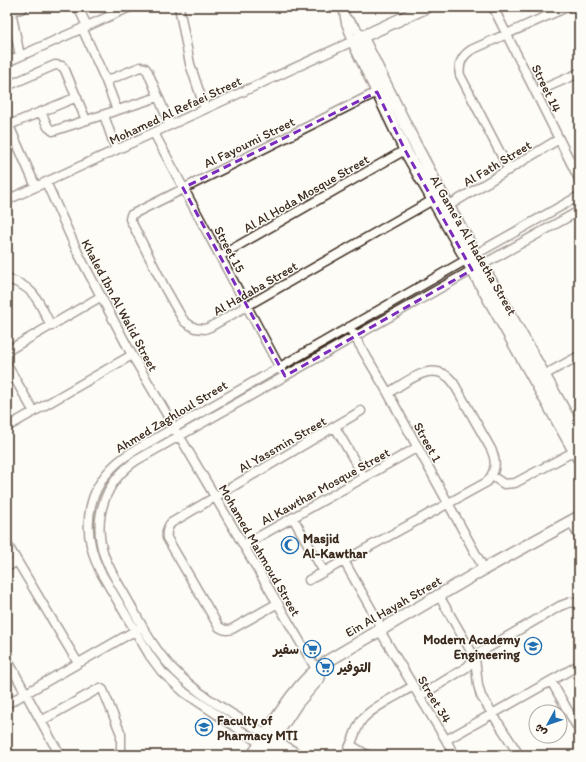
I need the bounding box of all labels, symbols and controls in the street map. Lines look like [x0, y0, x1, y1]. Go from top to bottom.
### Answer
street label: Street 14 [529, 62, 565, 115]
street label: Mohamed Al Refaei Street [107, 73, 244, 148]
street label: Al Fayoumi Street [201, 114, 297, 171]
street label: Al Fath Street [460, 137, 534, 190]
street label: Al Al Hoda Mosque Street [241, 151, 372, 236]
street label: Al Game'a Al Hadetha Street [427, 173, 520, 318]
street label: Street 15 [211, 224, 248, 275]
street label: Khaled Ibn Al Walid Street [78, 237, 161, 374]
street label: Al Hadaba Street [210, 258, 300, 319]
street label: Ahmed Zaghloul Street [113, 377, 230, 456]
street label: Al Yassmin Street [236, 413, 329, 476]
street label: Street 1 [411, 420, 445, 465]
street label: Al Kawthar Mosque Street [258, 445, 392, 528]
street label: Mohamed Mahmoud Street [216, 482, 304, 619]
place label: Masjid Al-Kawthar [302, 531, 368, 561]
mosque icon: Masjid Al-Kawthar [280, 535, 300, 555]
street label: Ein Al Hayah Street [342, 573, 444, 640]
place label: Modern Academy Engineering [423, 632, 521, 663]
school or university icon: Modern Academy Engineering [523, 636, 543, 656]
supermarket icon: سفير [302, 639, 322, 659]
place label: سفير [271, 642, 299, 658]
supermarket icon: التوفير [315, 657, 335, 677]
place label: التوفير [336, 660, 371, 676]
street label: Street 34 [415, 673, 455, 726]
north arrow [528, 704, 568, 744]
place label: Faculty of Pharmacy MTI [217, 713, 298, 744]
school or university icon: Faculty of Pharmacy MTI [194, 717, 214, 737]
text: ش [532, 721, 550, 739]

